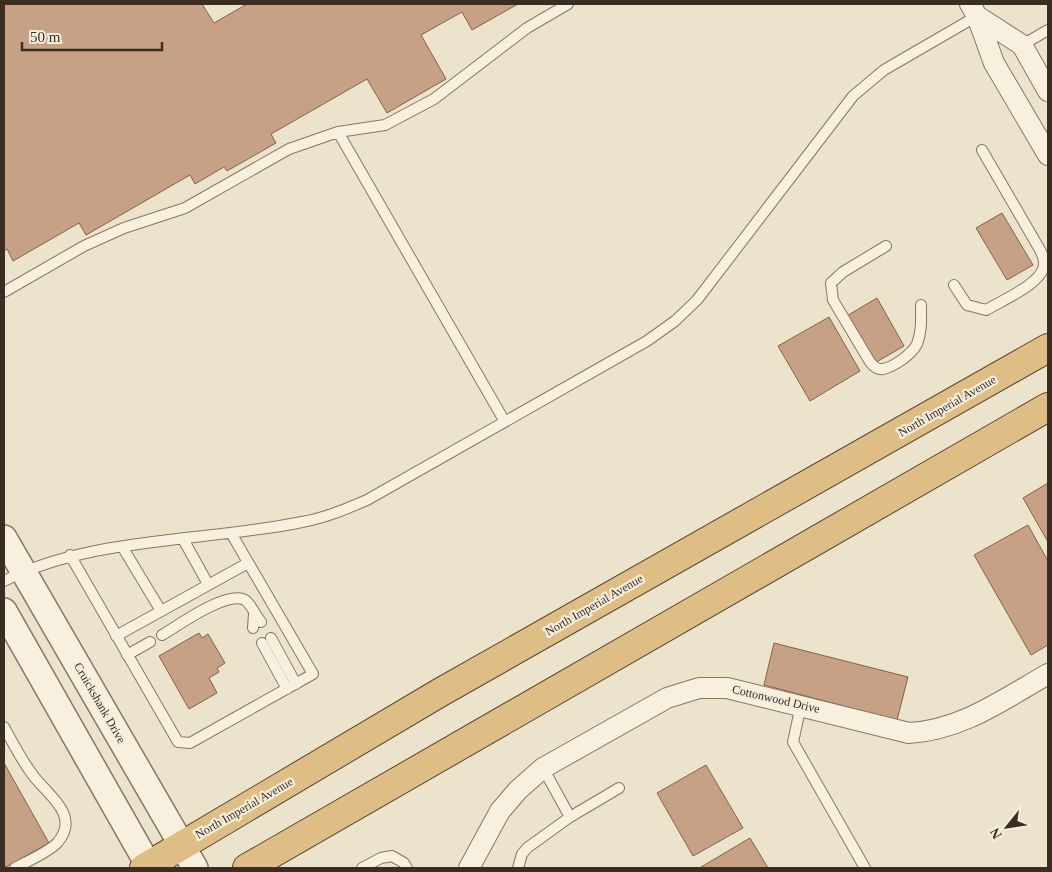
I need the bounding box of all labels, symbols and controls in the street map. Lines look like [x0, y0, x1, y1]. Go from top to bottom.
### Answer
scale bar [22, 20, 162, 52]
text: 50 m [30, 29, 61, 45]
street label: North Imperial Avenue [896, 372, 998, 440]
street label: North Imperial Avenue [543, 571, 645, 639]
street label: Cruickshank Drive [71, 660, 129, 746]
street label: Cottonwood Drive [731, 682, 821, 716]
street label: North Imperial Avenue [193, 774, 295, 842]
north arrow [982, 802, 1032, 852]
text: N [987, 825, 1005, 841]

